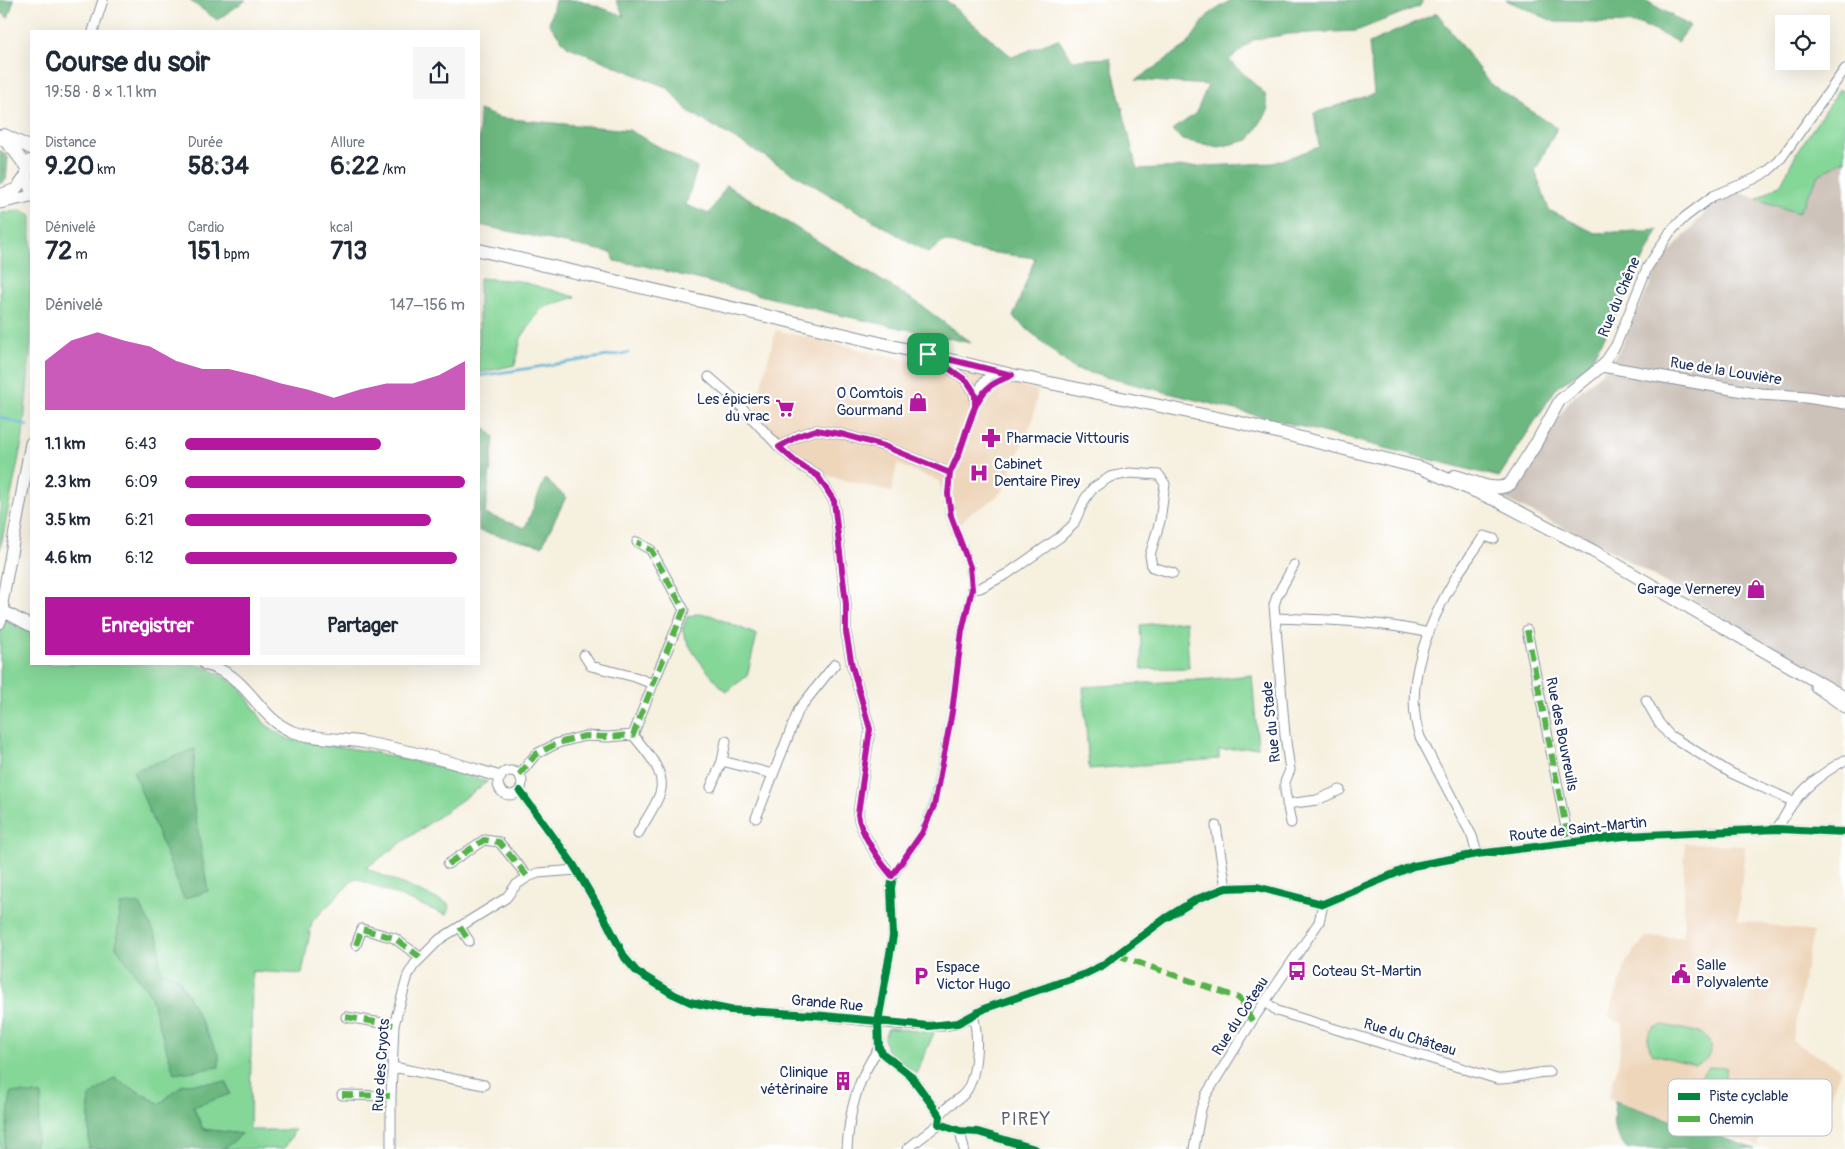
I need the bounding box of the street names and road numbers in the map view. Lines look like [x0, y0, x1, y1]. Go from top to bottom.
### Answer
street label: Rue du Chêne [1594, 254, 1645, 340]
street label: Rue de la Louvière [1669, 353, 1784, 390]
street label: Rue des Bouvreuils [1541, 676, 1582, 793]
street label: Rue du Stade [1258, 680, 1285, 764]
street label: Route de Saint-Martin [1508, 813, 1648, 846]
street label: Rue du Coteau [1208, 973, 1273, 1059]
street label: Grande Rue [790, 991, 864, 1016]
street label: Rue du Château [1361, 1014, 1459, 1061]
street label: Rue des Cryots [369, 1017, 394, 1112]

